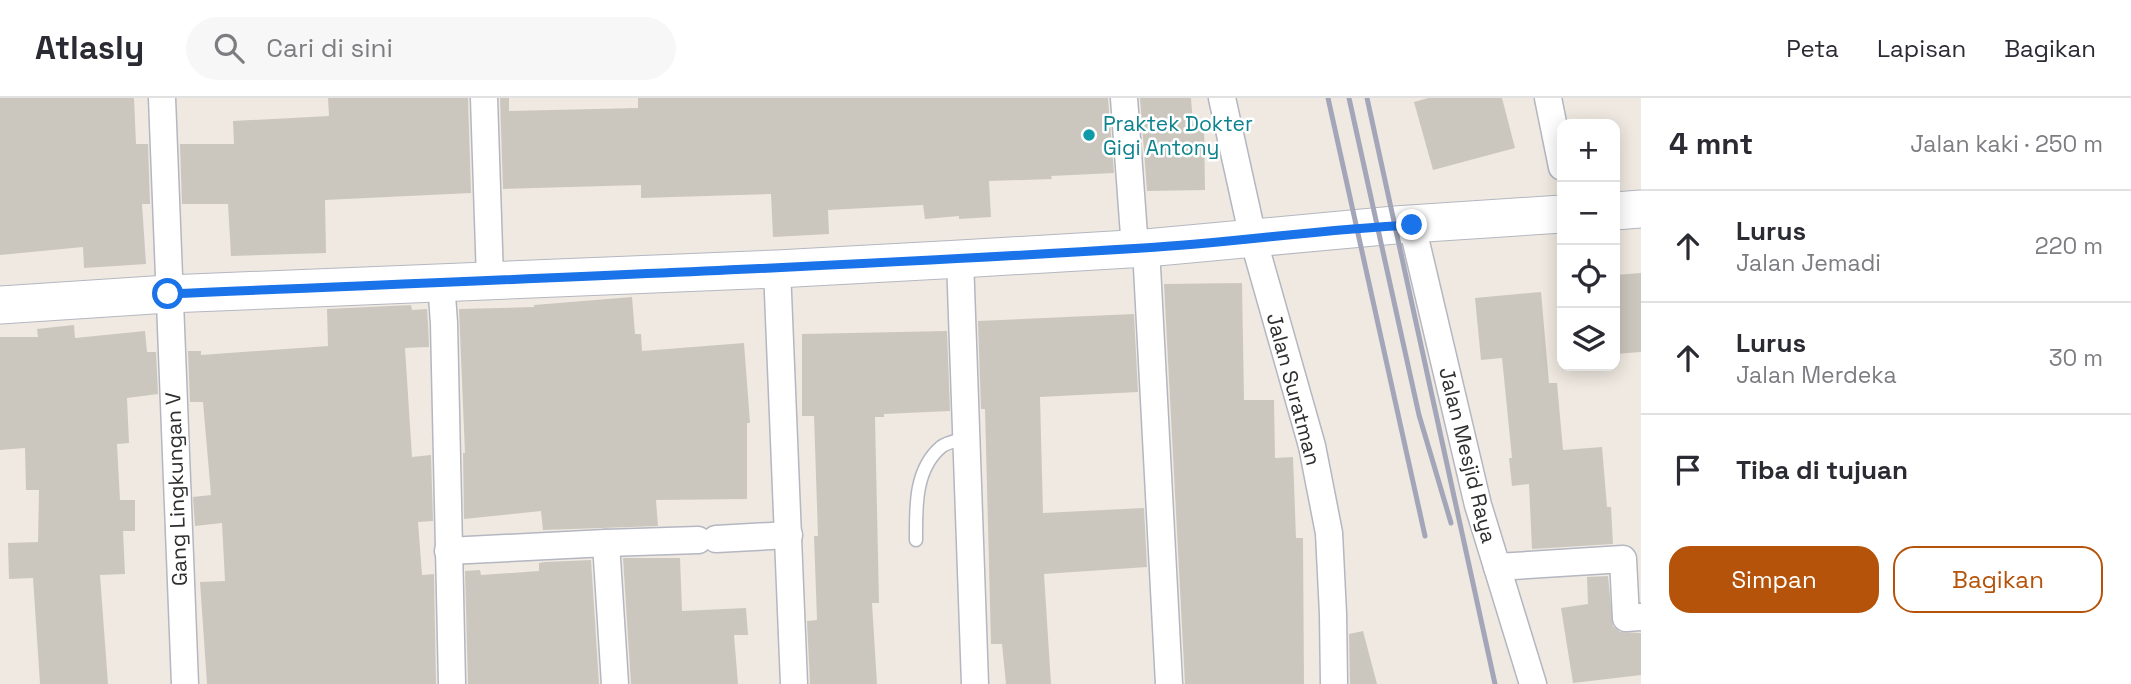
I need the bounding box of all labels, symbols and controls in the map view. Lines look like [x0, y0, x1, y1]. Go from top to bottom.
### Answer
search box [186, 17, 676, 80]
text: Atlasly [35, 27, 144, 69]
icon: search [210, 29, 248, 67]
text: Cari di sini [266, 31, 393, 65]
text: Peta [1786, 33, 1839, 64]
text: Lapisan [1877, 33, 1966, 64]
text: Bagikan [2004, 33, 2096, 64]
place label: Praktek Dokter Gigi Antony [1103, 110, 1253, 161]
map controls [1557, 119, 1620, 371]
button: + [1557, 119, 1620, 182]
text: 4 mnt [1669, 124, 1753, 163]
marker: Praktek Dokter Gigi Antony [1081, 127, 1097, 143]
text: Jalan kaki · 250 m [1910, 129, 2103, 159]
button: − [1557, 182, 1620, 245]
route end [1396, 209, 1427, 240]
text: Lurus [1736, 214, 1806, 248]
icon: ahead [1669, 227, 1707, 265]
text: 220 m [2035, 231, 2103, 261]
button: locate [1557, 245, 1620, 308]
text: Jalan Jemadi [1736, 248, 1881, 278]
route start [152, 278, 183, 309]
button: layers [1557, 308, 1620, 371]
street label: Jalan Suratman [1261, 310, 1327, 468]
text: Lurus [1736, 326, 1806, 360]
icon: ahead [1669, 339, 1707, 377]
text: 30 m [2049, 343, 2103, 373]
text: Jalan Merdeka [1736, 360, 1897, 390]
street label: Jalan Mesjid Raya [1433, 364, 1503, 546]
street label: Gang Lingkungan V [159, 391, 193, 587]
icon: arrive [1669, 451, 1707, 489]
text: Tiba di tujuan [1736, 453, 1908, 487]
button: Simpan [1669, 546, 1879, 613]
button: Bagikan [1893, 546, 2103, 613]

